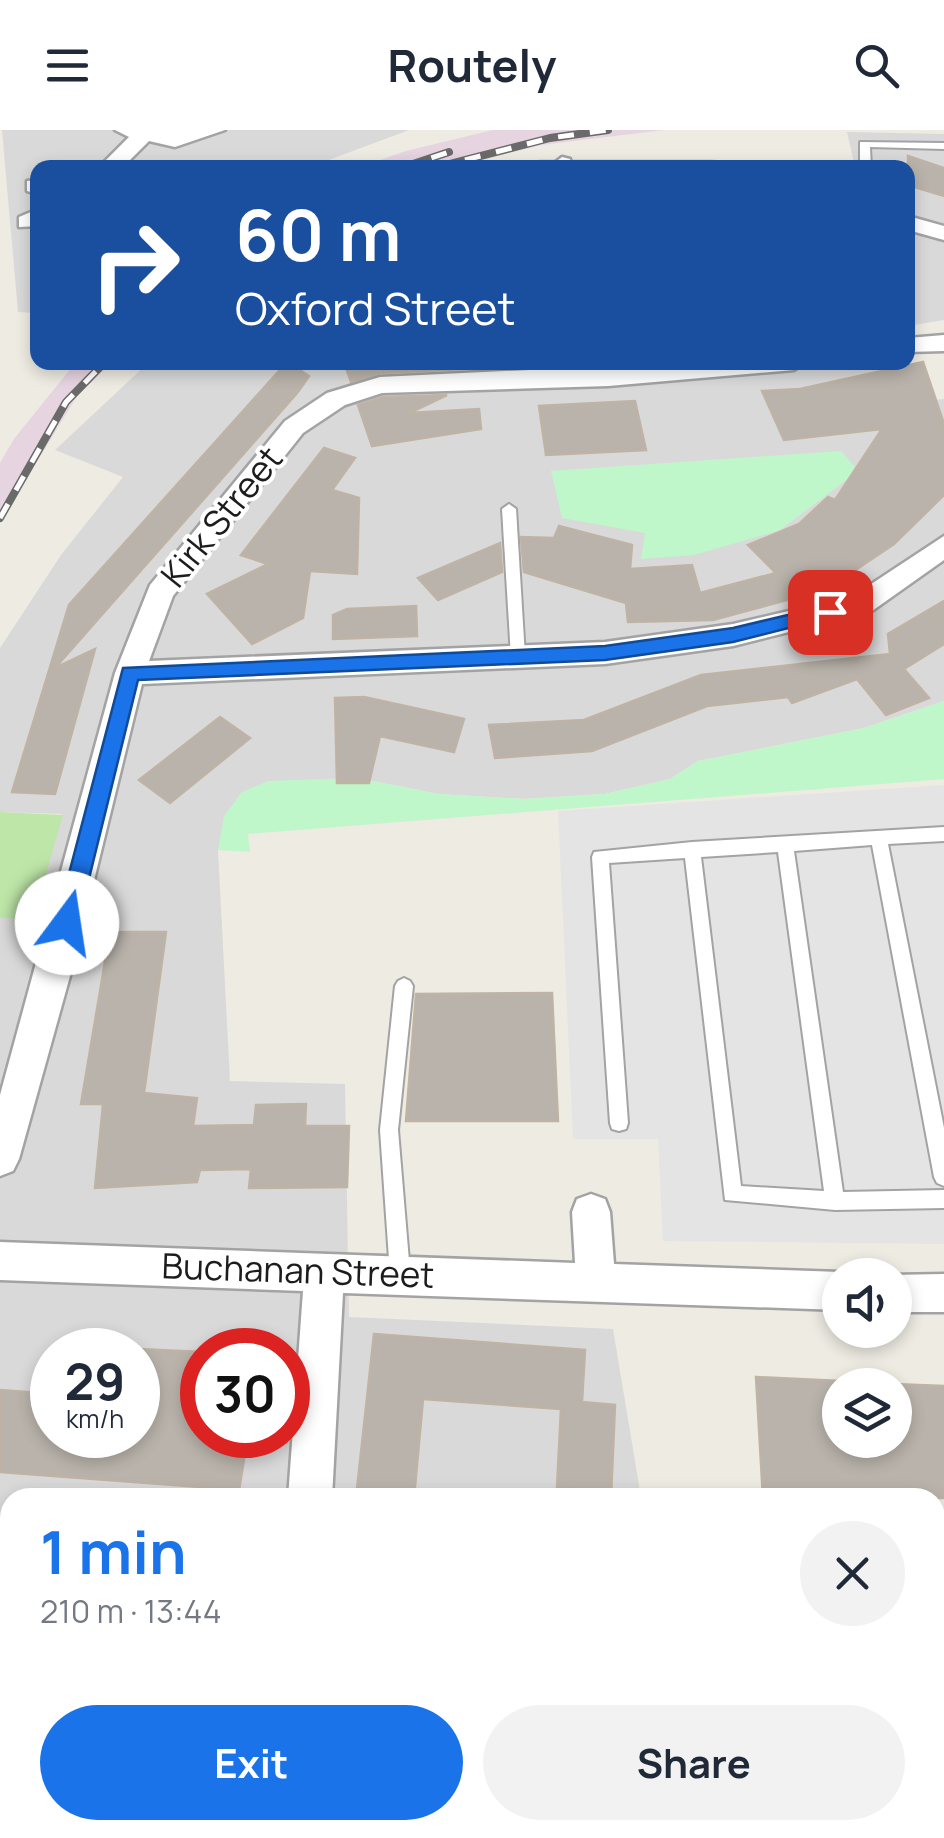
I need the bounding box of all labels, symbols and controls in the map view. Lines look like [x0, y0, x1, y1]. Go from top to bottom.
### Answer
text: Routely [388, 34, 556, 96]
icon: menu [40, 38, 95, 93]
icon: search [849, 38, 904, 93]
text: 60 m [235, 186, 402, 282]
icon: right [70, 200, 200, 330]
text: Oxford Street [235, 277, 516, 339]
street label: Kirk Street [149, 436, 293, 597]
pin [788, 570, 873, 655]
icon: arrive [803, 585, 858, 640]
position arrow [15, 871, 119, 975]
street label: Buchanan Street [161, 1241, 435, 1299]
map controls [822, 1258, 912, 1458]
button: sound [822, 1258, 912, 1348]
speed limit sign: 30 [180, 1328, 310, 1458]
text: 29 [65, 1347, 125, 1415]
button: layers [822, 1368, 912, 1458]
text: km/h [66, 1401, 124, 1436]
text: 1 min [40, 1510, 187, 1592]
button: close [800, 1521, 905, 1626]
text: 210 m · 13:44 [40, 1589, 222, 1633]
button: Exit [40, 1705, 463, 1820]
button: Share [483, 1705, 905, 1820]

